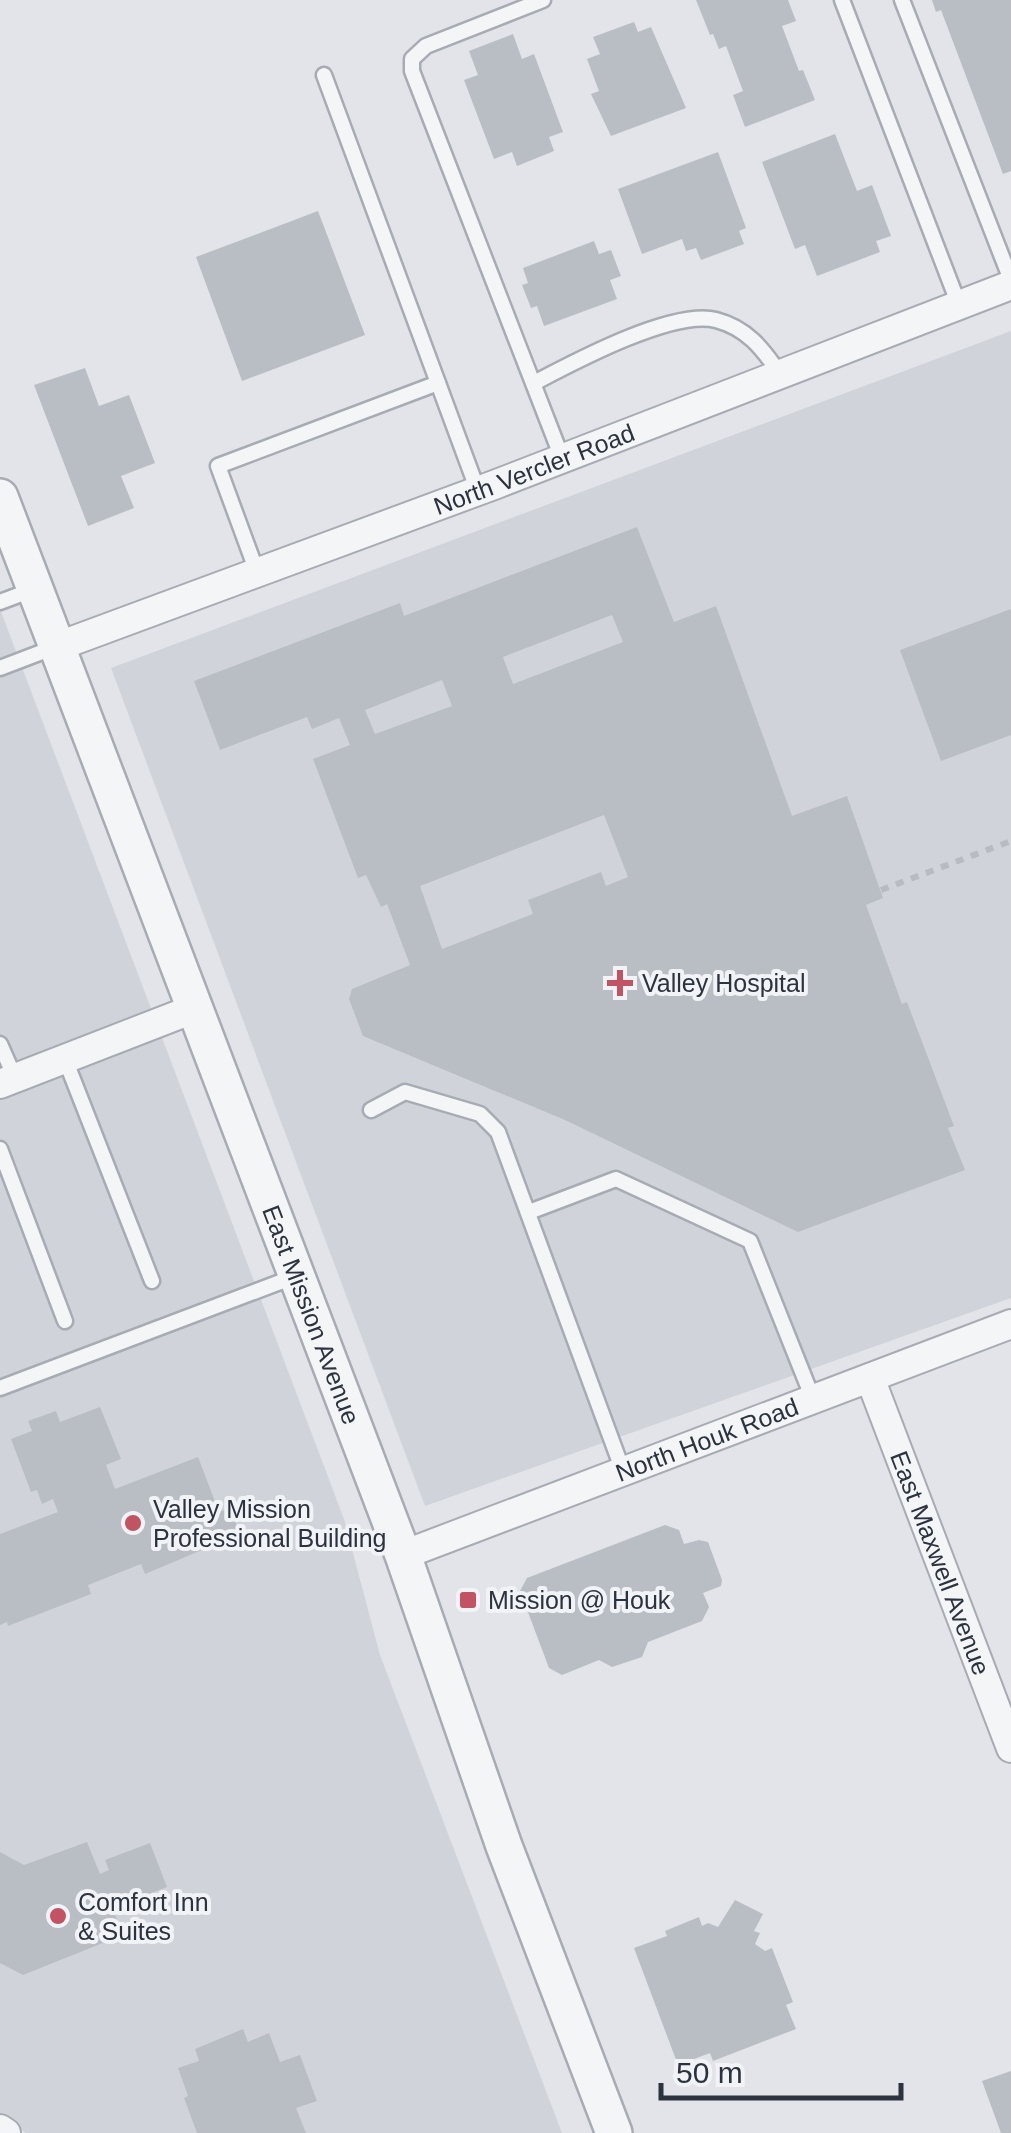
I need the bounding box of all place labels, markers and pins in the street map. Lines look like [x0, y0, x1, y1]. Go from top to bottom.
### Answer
place label: Valley Hospital [642, 969, 806, 997]
marker: Valley Hospital [607, 970, 633, 996]
place label: Valley Mission Professional Building [153, 1495, 386, 1552]
marker: Valley Mission Professional Building [122, 1512, 144, 1534]
place label: Mission @ Houk [488, 1586, 671, 1614]
marker: Mission @ Houk [457, 1589, 479, 1611]
place label: Comfort Inn & Suites [78, 1888, 209, 1945]
marker: Comfort Inn & Suites [47, 1905, 69, 1927]

